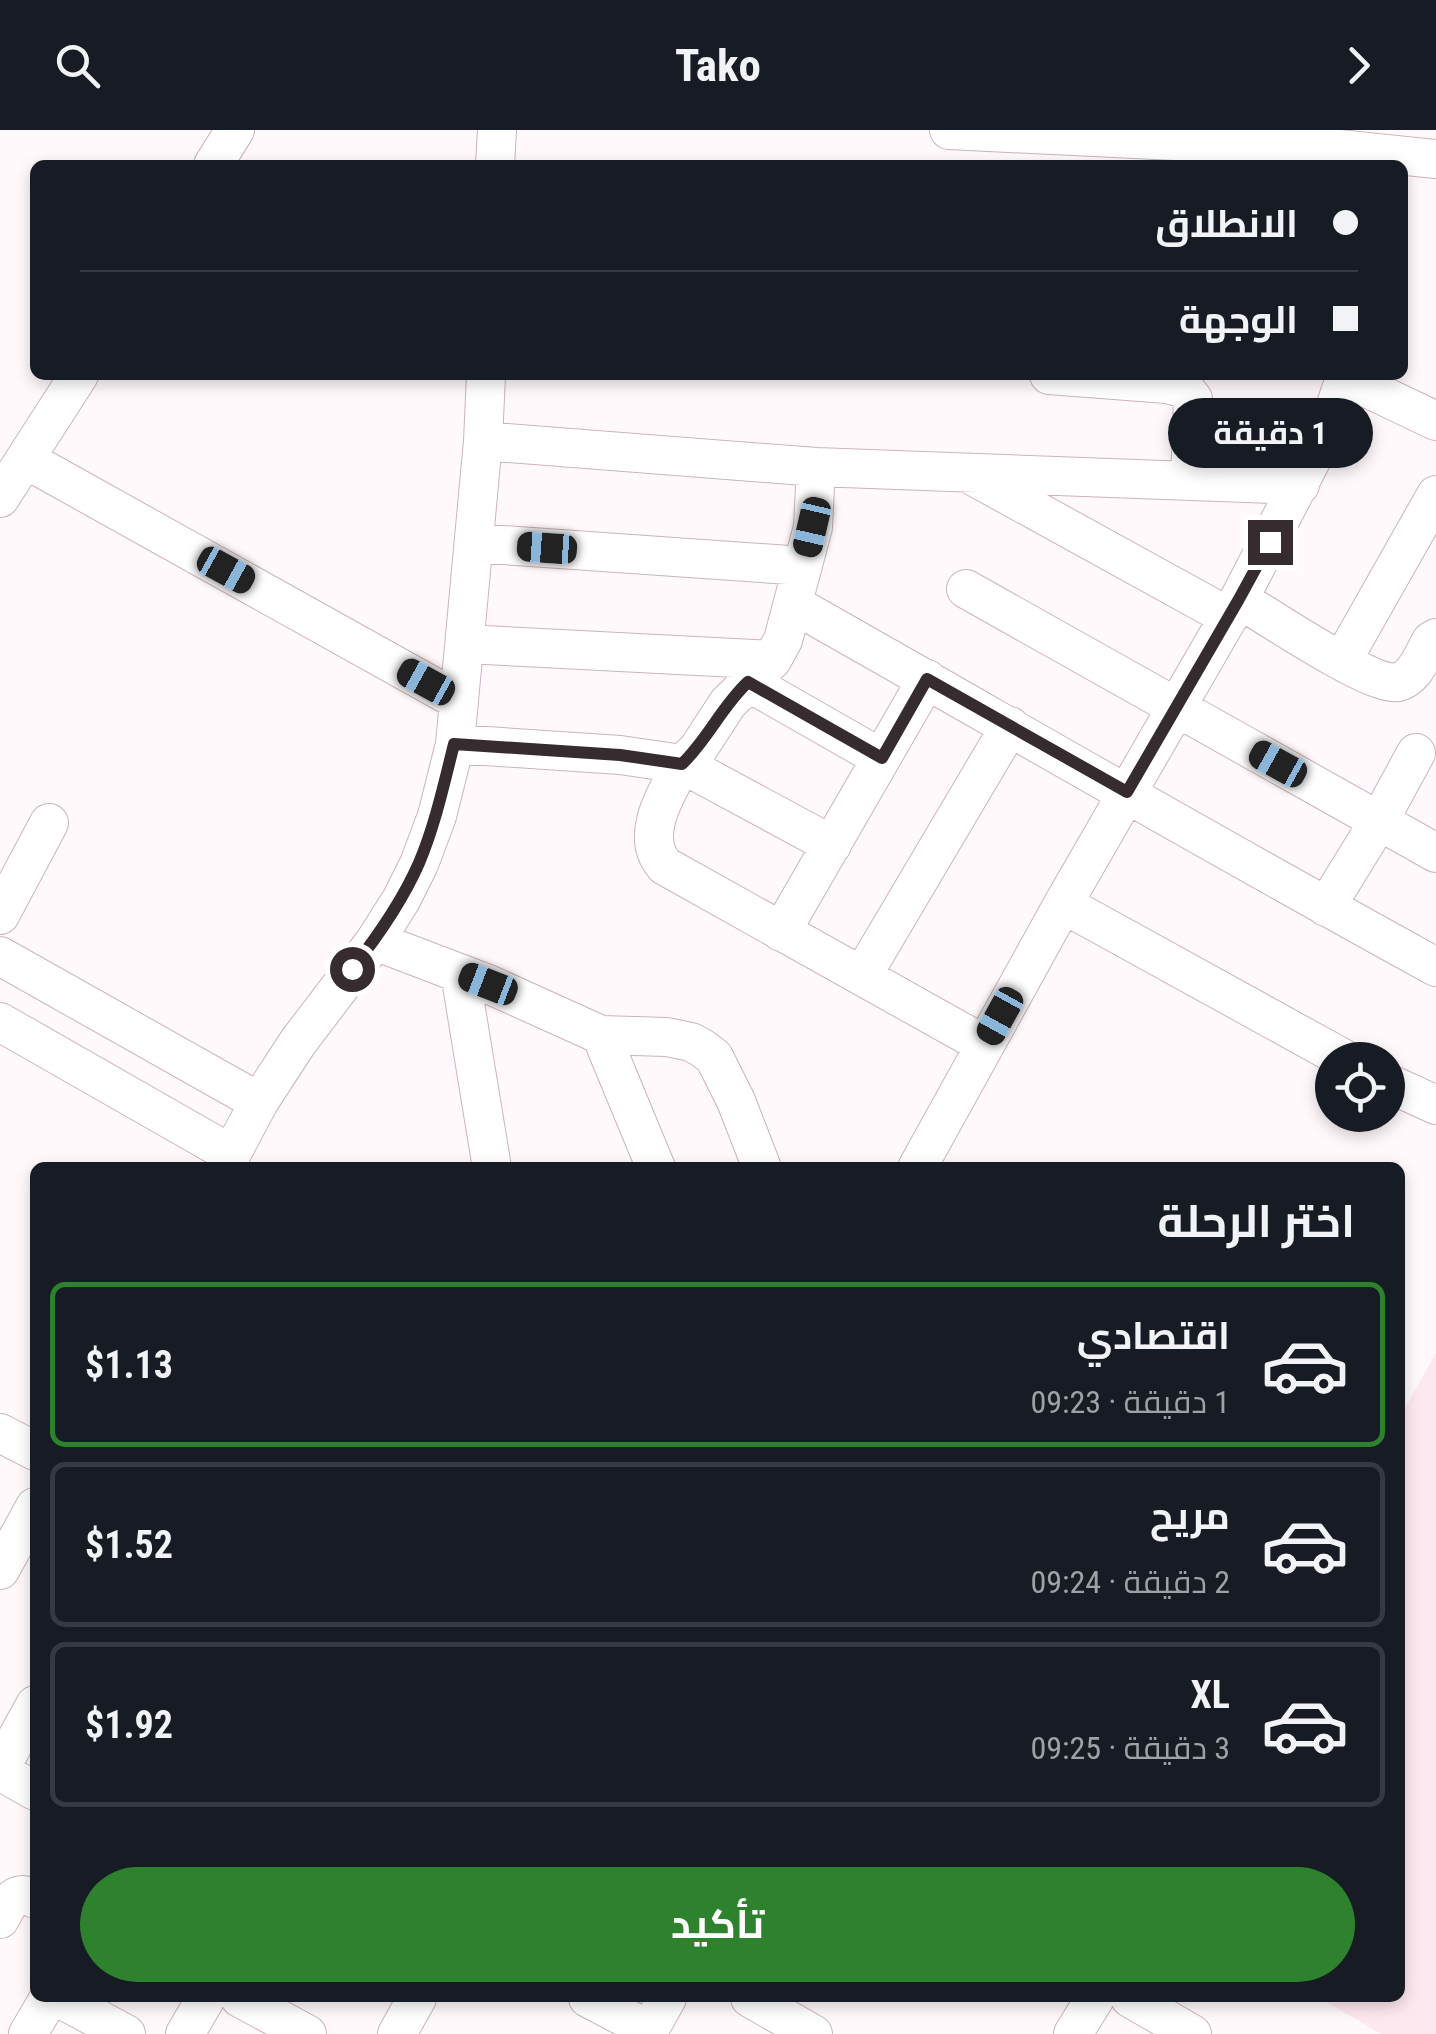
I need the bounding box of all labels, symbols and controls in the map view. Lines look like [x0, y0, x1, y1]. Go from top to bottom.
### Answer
icon: search [50, 38, 105, 93]
icon: forward [1331, 38, 1386, 93]
text: Tako [675, 39, 761, 92]
text: الانطلاق [1155, 202, 1298, 246]
text: الوجهة [1179, 298, 1298, 342]
callout: 1 دقيقة [1168, 397, 1372, 467]
text: 1 دقيقة [1213, 414, 1328, 452]
car [791, 494, 833, 560]
route end [1248, 520, 1293, 565]
car [516, 531, 578, 565]
car [192, 542, 260, 598]
car [392, 654, 460, 710]
car [1244, 736, 1312, 792]
route start [330, 947, 375, 992]
car [455, 959, 521, 1009]
car [972, 982, 1028, 1050]
map controls [1315, 1042, 1405, 1132]
button: locate [1315, 1042, 1405, 1132]
text: اختر الرحلة [1158, 1195, 1355, 1248]
text: اقتصادي [1077, 1314, 1230, 1358]
icon: car [1260, 1320, 1350, 1410]
text: $1.13 [85, 1343, 173, 1387]
text: 1 دقيقة · 09:23 [1030, 1383, 1230, 1421]
text: مريح [1150, 1494, 1230, 1538]
icon: car [1260, 1500, 1350, 1590]
text: $1.52 [85, 1523, 173, 1567]
text: 2 دقيقة · 09:24 [1030, 1563, 1230, 1601]
text: XL [1191, 1673, 1230, 1717]
icon: car [1260, 1680, 1350, 1770]
text: $1.92 [85, 1703, 173, 1747]
text: 3 دقيقة · 09:25 [1030, 1729, 1230, 1767]
button: تأكيد [80, 1867, 1355, 1982]

